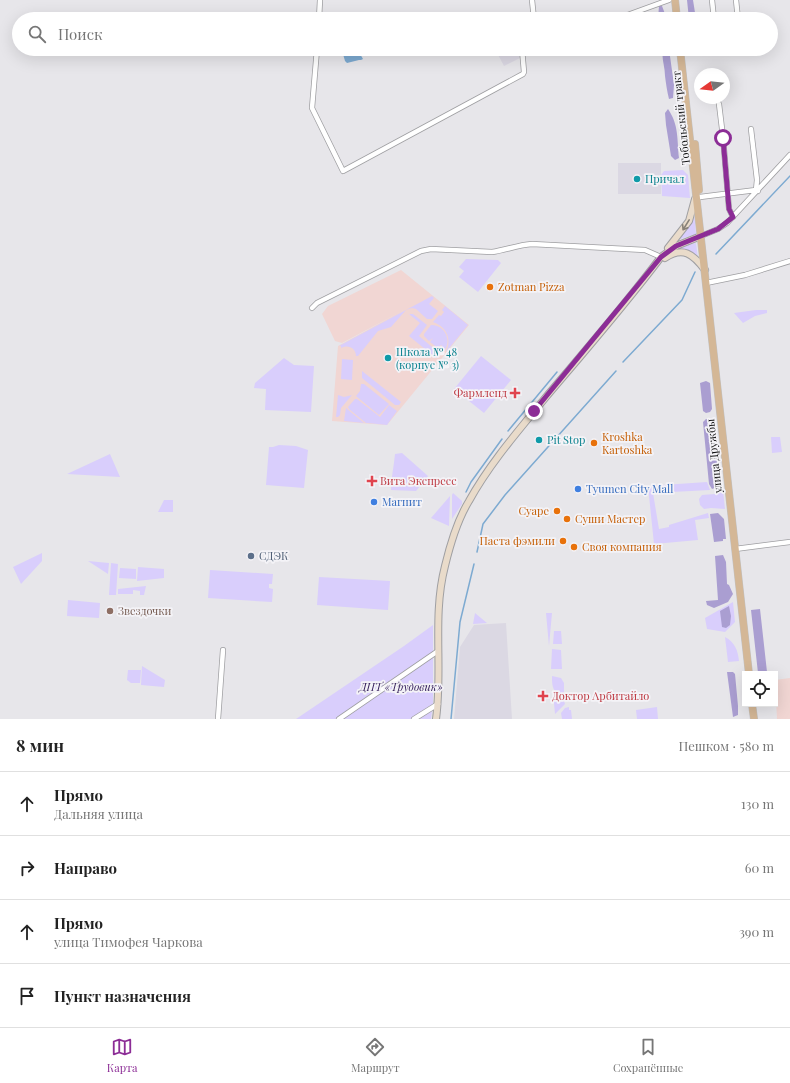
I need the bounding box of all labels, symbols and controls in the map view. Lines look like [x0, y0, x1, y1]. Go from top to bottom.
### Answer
search box [12, 12, 778, 56]
icon: search [26, 23, 48, 45]
text: Поиск [58, 24, 103, 44]
north arrow [694, 68, 730, 104]
street label: Тобольский тракт [668, 70, 693, 166]
route start [714, 129, 732, 147]
place label: Причал [645, 171, 684, 186]
marker: Причал [632, 174, 642, 184]
one-way arrow [682, 219, 690, 231]
place label: Zotman Pizza [498, 279, 565, 294]
marker: Zotman Pizza [485, 282, 495, 292]
place label: Школа № 48 (корпус № 3) [396, 344, 459, 372]
marker: Школа № 48 (корпус № 3) [383, 353, 393, 363]
place label: Фармленд [454, 385, 507, 400]
marker: Фармленд [510, 388, 520, 398]
route end [525, 402, 543, 420]
street label: улица Дружбы [702, 417, 725, 495]
place label: Kroshka Kartoshka [602, 429, 653, 457]
place label: Pit Stop [547, 432, 585, 447]
marker: Pit Stop [534, 435, 544, 445]
marker: Kroshka Kartoshka [589, 438, 599, 448]
place label: Вита Экспресс [380, 473, 457, 488]
marker: Вита Экспресс [367, 476, 377, 486]
place label: Tyumen City Mall [586, 481, 673, 496]
marker: Tyumen City Mall [573, 484, 583, 494]
place label: Магнит [382, 494, 422, 509]
marker: Магнит [369, 497, 379, 507]
place label: Суаре [519, 503, 549, 518]
marker: Суаре [552, 506, 562, 516]
place label: Суши Мастер [575, 511, 645, 526]
marker: Суши Мастер [562, 514, 572, 524]
place label: Паста фэмили [480, 533, 555, 548]
marker: Паста фэмили [558, 536, 568, 546]
place label: Своя компания [582, 539, 662, 554]
marker: Своя компания [569, 542, 579, 552]
place label: СДЭК [259, 548, 289, 563]
marker: СДЭК [246, 551, 256, 561]
place label: Звездочки [118, 603, 172, 618]
marker: Звездочки [105, 606, 115, 616]
map controls [742, 671, 778, 707]
button: locate [742, 671, 778, 707]
park label: ДНТ «Трудовик» [357, 679, 443, 694]
place label: Доктор Арбитайло [552, 688, 649, 703]
marker: Доктор Арбитайло [537, 690, 549, 702]
text: 8 мин [16, 734, 64, 756]
text: Пешком · 580 m [679, 737, 774, 754]
text: Прямо [54, 785, 103, 805]
icon: ahead [16, 793, 38, 815]
text: 130 m [741, 795, 774, 812]
text: Дальняя улица [54, 805, 143, 822]
icon: right [16, 857, 38, 879]
text: Направо [54, 858, 117, 878]
text: 60 m [745, 859, 774, 876]
text: Прямо [54, 913, 103, 933]
icon: ahead [16, 921, 38, 943]
text: 390 m [739, 923, 774, 940]
text: улица Тимофея Чаркова [54, 933, 203, 950]
icon: arrive [16, 985, 38, 1007]
text: Пункт назначения [54, 986, 191, 1006]
tab: Карта [107, 1036, 138, 1075]
tab: Маршрут [351, 1036, 400, 1075]
tab: Сохранённые [613, 1036, 683, 1075]

